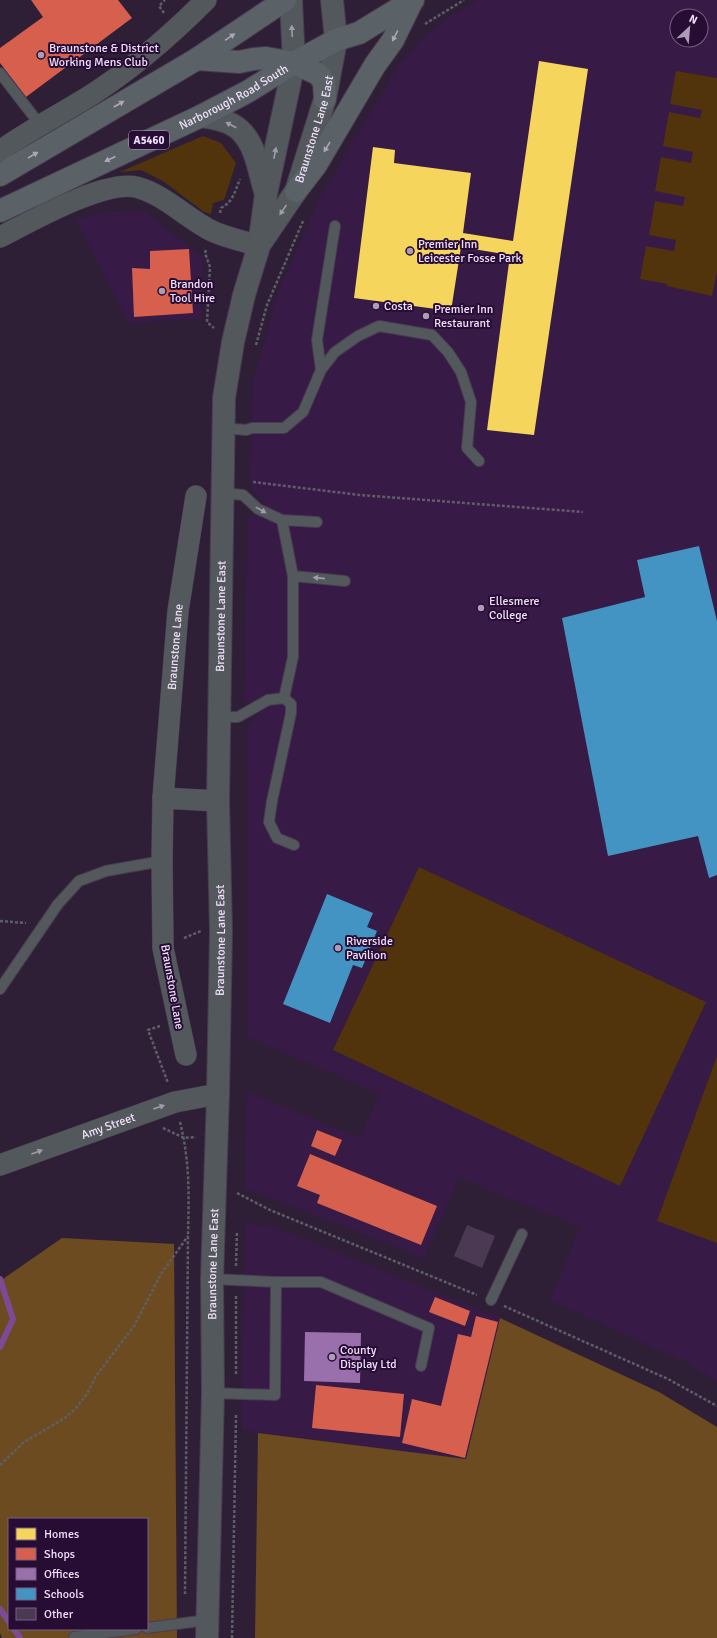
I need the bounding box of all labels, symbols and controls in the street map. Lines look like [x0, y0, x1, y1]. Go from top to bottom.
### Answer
north arrow [669, 8, 709, 48]
text: N [687, 12, 699, 27]
one-way arrow [289, 25, 296, 37]
one-way arrow [392, 30, 398, 42]
one-way arrow [224, 33, 235, 41]
place label: Braunstone & District Working Mens Club [49, 41, 159, 70]
marker: Braunstone & District Working Mens Club [36, 50, 46, 60]
street label: Narborough Road South [177, 61, 291, 133]
street label: Braunstone Lane East [292, 74, 337, 185]
one-way arrow [113, 101, 125, 108]
one-way arrow [225, 122, 237, 128]
road number: A5460 [129, 131, 169, 149]
one-way arrow [323, 142, 331, 152]
one-way arrow [272, 146, 278, 159]
one-way arrow [27, 152, 39, 159]
one-way arrow [105, 156, 116, 162]
one-way arrow [279, 205, 287, 215]
place label: Premier Inn Leicester Fosse Park [418, 237, 522, 266]
marker: Premier Inn Leicester Fosse Park [405, 246, 415, 256]
place label: Brandon Tool Hire [170, 277, 215, 306]
marker: Brandon Tool Hire [157, 286, 167, 296]
place label: Costa [384, 299, 413, 314]
marker: Costa [371, 301, 381, 311]
place label: Premier Inn Restaurant [434, 302, 493, 331]
marker: Premier Inn Restaurant [421, 311, 431, 321]
one-way arrow [255, 507, 267, 514]
street label: Braunstone Lane East [212, 561, 229, 672]
one-way arrow [313, 575, 325, 582]
place label: Ellesmere College [489, 594, 540, 623]
street label: Braunstone Lane [164, 603, 187, 691]
marker: Ellesmere College [476, 603, 486, 613]
street label: Braunstone Lane East [212, 884, 229, 996]
place label: Riverside Pavilion [346, 934, 393, 963]
street label: Braunstone Lane [157, 943, 187, 1031]
marker: Riverside Pavilion [333, 943, 343, 953]
one-way arrow [153, 1104, 165, 1110]
street label: Amy Street [79, 1109, 137, 1143]
one-way arrow [31, 1148, 43, 1154]
street label: Braunstone Lane East [204, 1208, 222, 1320]
place label: County Display Ltd [340, 1343, 397, 1372]
marker: County Display Ltd [327, 1352, 337, 1362]
legend [8, 1518, 148, 1630]
text: Homes [44, 1527, 79, 1542]
text: Shops [44, 1547, 75, 1562]
text: Offices [44, 1567, 79, 1582]
text: Schools [44, 1587, 84, 1602]
text: Other [44, 1607, 74, 1622]

